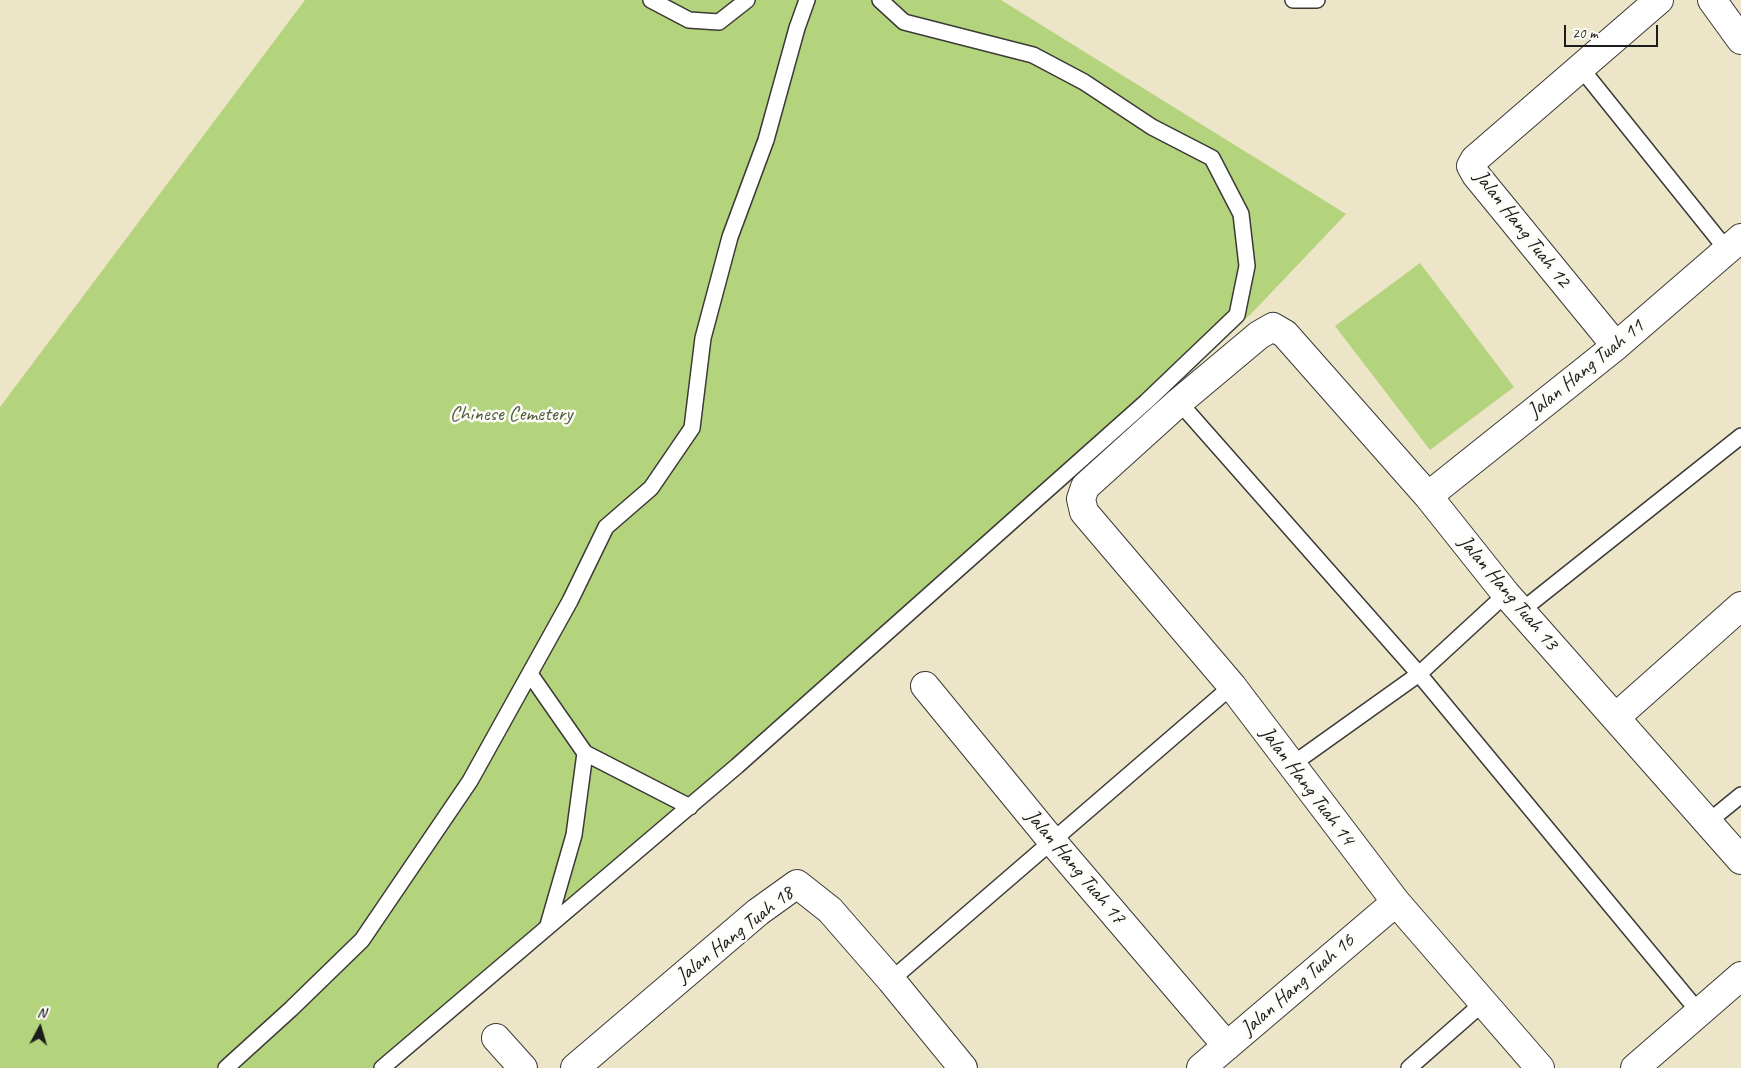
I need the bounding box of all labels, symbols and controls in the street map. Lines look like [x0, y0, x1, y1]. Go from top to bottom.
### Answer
scale bar [1566, 15, 1660, 47]
text: 20 m [1572, 24, 1598, 43]
street label: Jalan Hang Tuah 12 [1468, 165, 1576, 293]
street label: Jalan Hang Tuah 11 [1523, 314, 1649, 424]
park label: Chinese Cemetery [450, 401, 572, 427]
street label: Jalan Hang Tuah 13 [1453, 530, 1563, 656]
street label: Jalan Hang Tuah 14 [1254, 722, 1360, 850]
street label: Jalan Hang Tuah 17 [1020, 804, 1130, 930]
street label: Jalan Hang Tuah 18 [671, 881, 799, 989]
street label: Jalan Hang Tuah 16 [1236, 929, 1360, 1041]
north arrow [15, 1003, 65, 1053]
text: N [36, 1004, 47, 1021]

